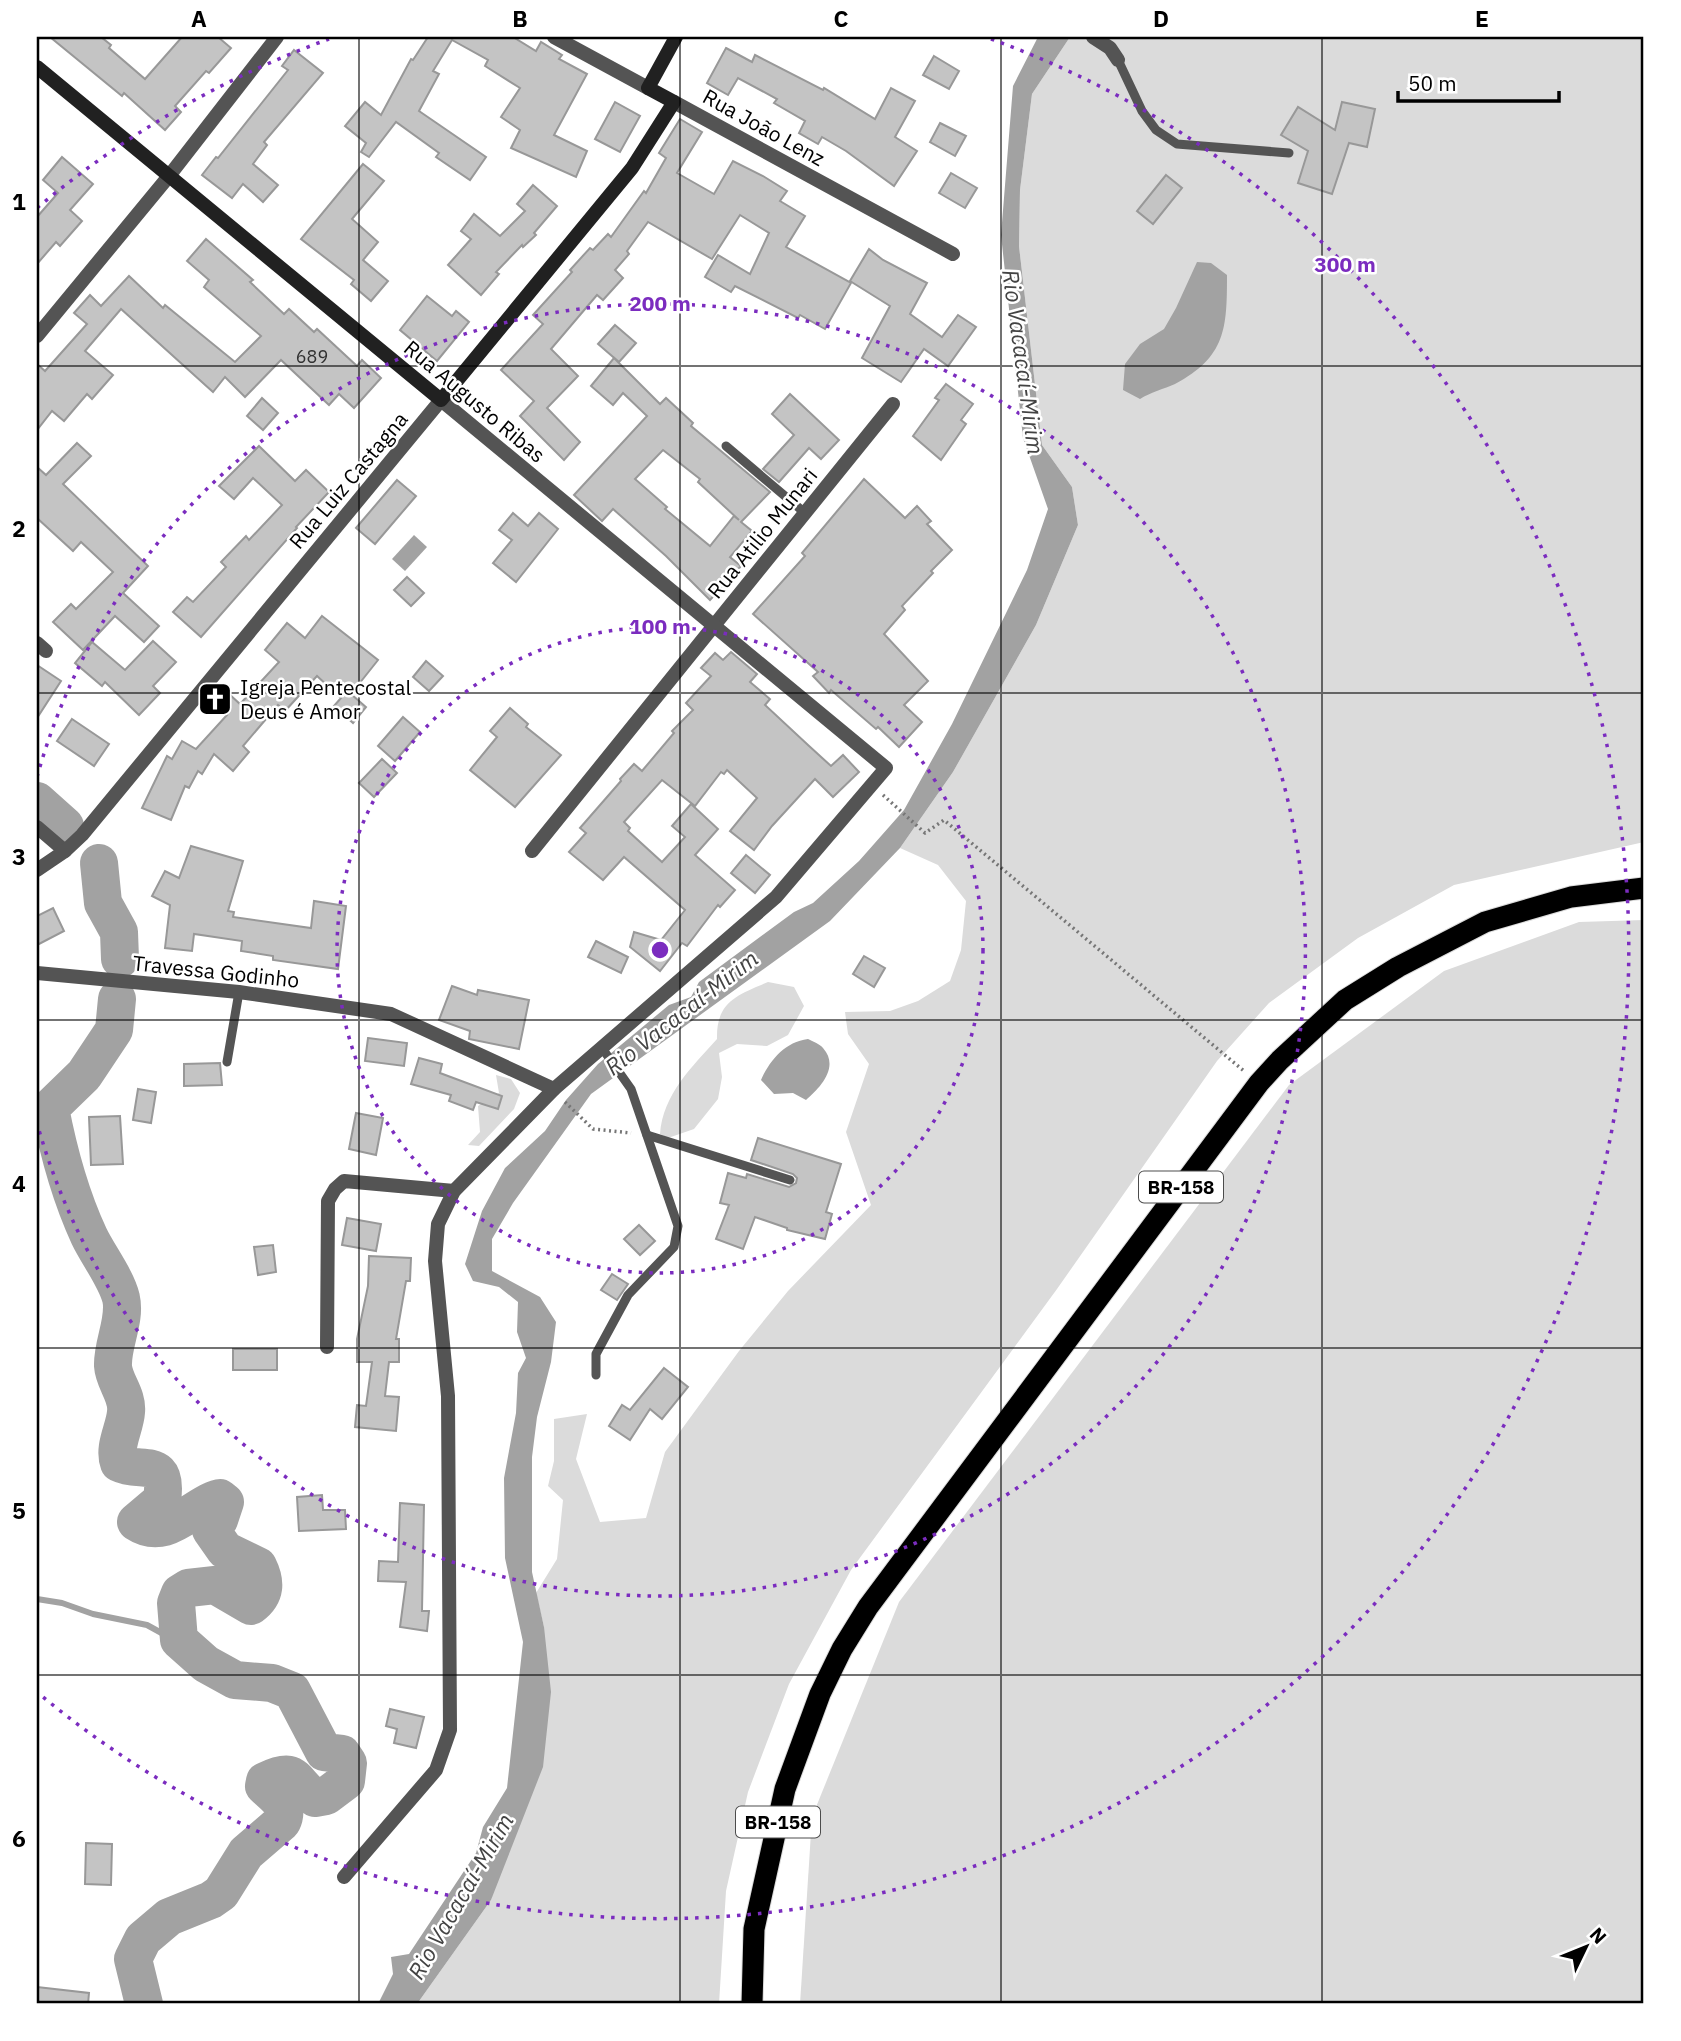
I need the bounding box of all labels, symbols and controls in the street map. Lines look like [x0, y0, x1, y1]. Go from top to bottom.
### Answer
text: A [191, 3, 207, 33]
text: B [512, 3, 528, 33]
text: C [834, 3, 849, 33]
text: D [1153, 3, 1169, 33]
text: E [1475, 3, 1489, 33]
scale bar [1398, 60, 1558, 104]
text: 50 m [1408, 69, 1457, 97]
street label: Rua João Lenz [698, 82, 830, 172]
text: 1 [12, 186, 26, 216]
text: 300 m [1314, 250, 1376, 278]
water label: Rio Vacacaí-Mirim [996, 268, 1052, 456]
text: 200 m [629, 289, 691, 317]
street label: Rua Augusto Ribas [398, 334, 552, 468]
house number: 689 [296, 345, 328, 368]
street label: Rua Luiz Castagna [282, 406, 414, 554]
street label: Rua Atilio Munari [701, 462, 823, 604]
text: 2 [12, 513, 26, 543]
text: 100 m [629, 612, 691, 640]
place label: Igreja Pentecostal Deus é Amor [240, 673, 411, 725]
church icon: Igreja Pentecostal Deus é Amor [196, 680, 234, 718]
text: 3 [12, 841, 26, 871]
centre of rings [648, 938, 672, 962]
water label: Rio Vacacaí-Mirim [598, 943, 764, 1081]
street label: Travessa Godinho [131, 948, 301, 994]
text: 4 [12, 1168, 26, 1198]
road number: BR-158 [1139, 1172, 1223, 1203]
text: 5 [12, 1495, 26, 1525]
road number: BR-158 [736, 1806, 820, 1838]
water label: Rio Vacacaí-Mirim [400, 1808, 520, 1984]
text: 6 [12, 1823, 26, 1853]
north arrow [1552, 1912, 1622, 1982]
text: N [1585, 1922, 1612, 1949]

